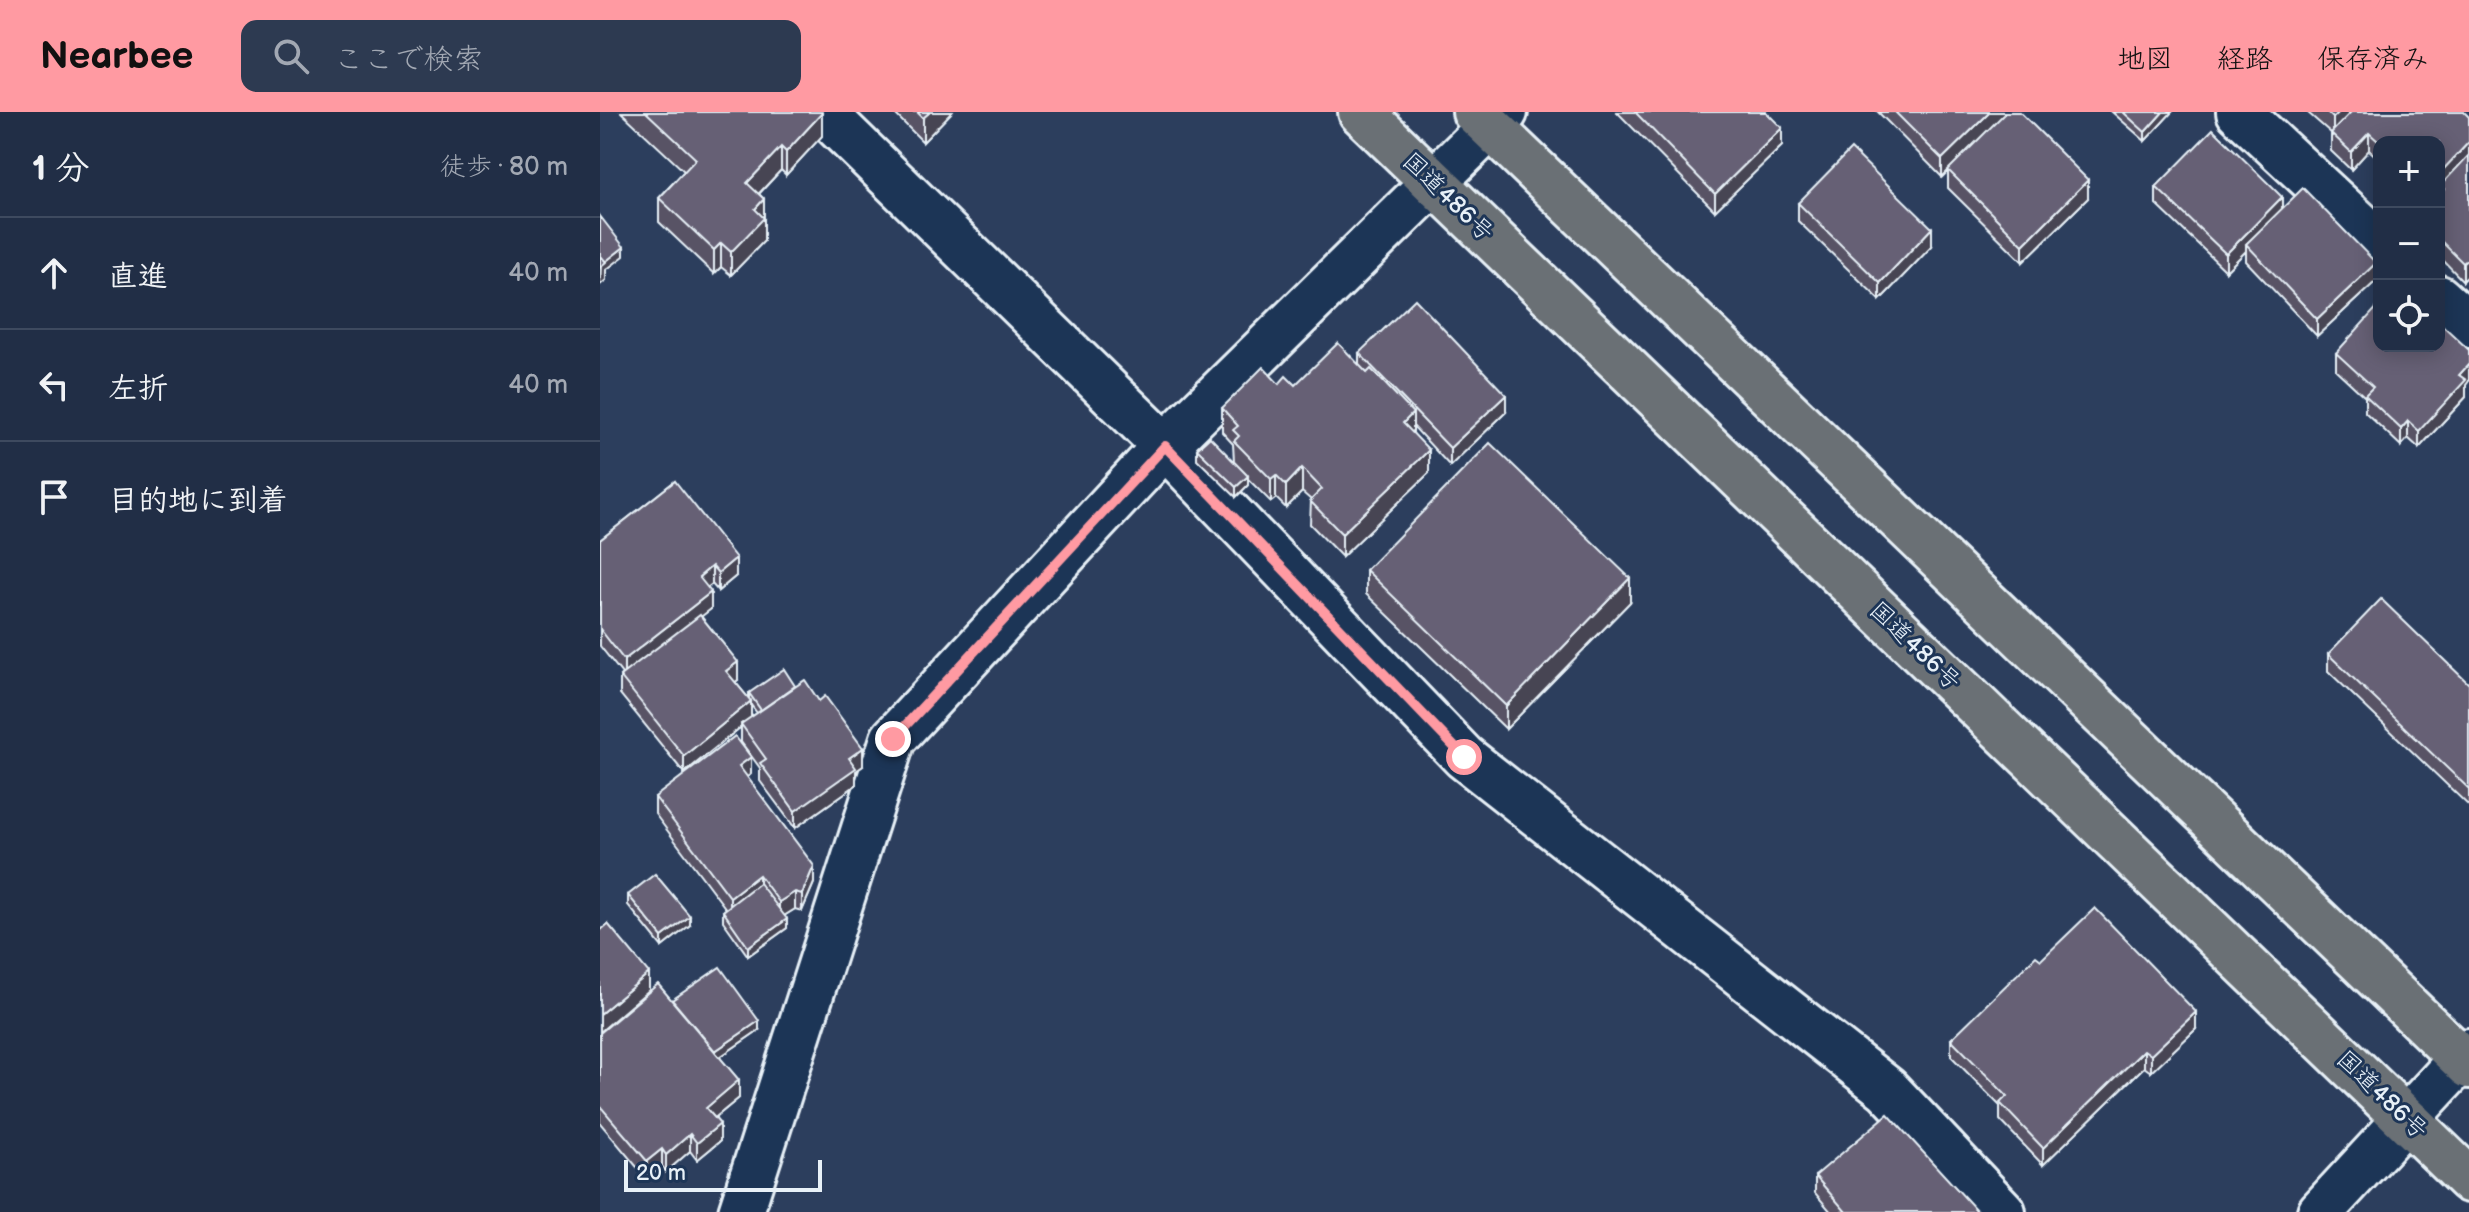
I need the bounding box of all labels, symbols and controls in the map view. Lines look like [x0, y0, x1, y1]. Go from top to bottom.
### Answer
search box [241, 20, 801, 92]
text: Nearbee [40, 34, 193, 79]
icon: search [269, 34, 313, 78]
text: ここで検索 [333, 42, 483, 78]
text: 地図 [2117, 43, 2173, 76]
text: 経路 [2217, 43, 2273, 76]
text: 保存済み [2317, 43, 2429, 76]
map controls [2373, 136, 2445, 352]
button: + [2373, 136, 2445, 208]
street label: 国道486号 [1396, 147, 1500, 247]
text: 1 分 [32, 148, 90, 189]
text: 徒歩 · 80 m [440, 152, 568, 183]
button: − [2373, 208, 2445, 280]
icon: ahead [32, 251, 76, 295]
text: 40 m [508, 258, 568, 289]
text: 直進 [108, 259, 168, 295]
button: locate [2373, 280, 2445, 352]
icon: left [32, 363, 76, 407]
text: 40 m [508, 370, 568, 401]
text: 左折 [108, 371, 168, 407]
icon: arrive [32, 475, 76, 519]
text: 目的地に到着 [108, 483, 288, 519]
street label: 国道486号 [1863, 596, 1967, 696]
route end [875, 721, 911, 757]
route start [1446, 739, 1482, 775]
street label: 国道486号 [2330, 1045, 2434, 1145]
scale bar [624, 1156, 822, 1192]
text: 20 m [636, 1160, 686, 1187]

